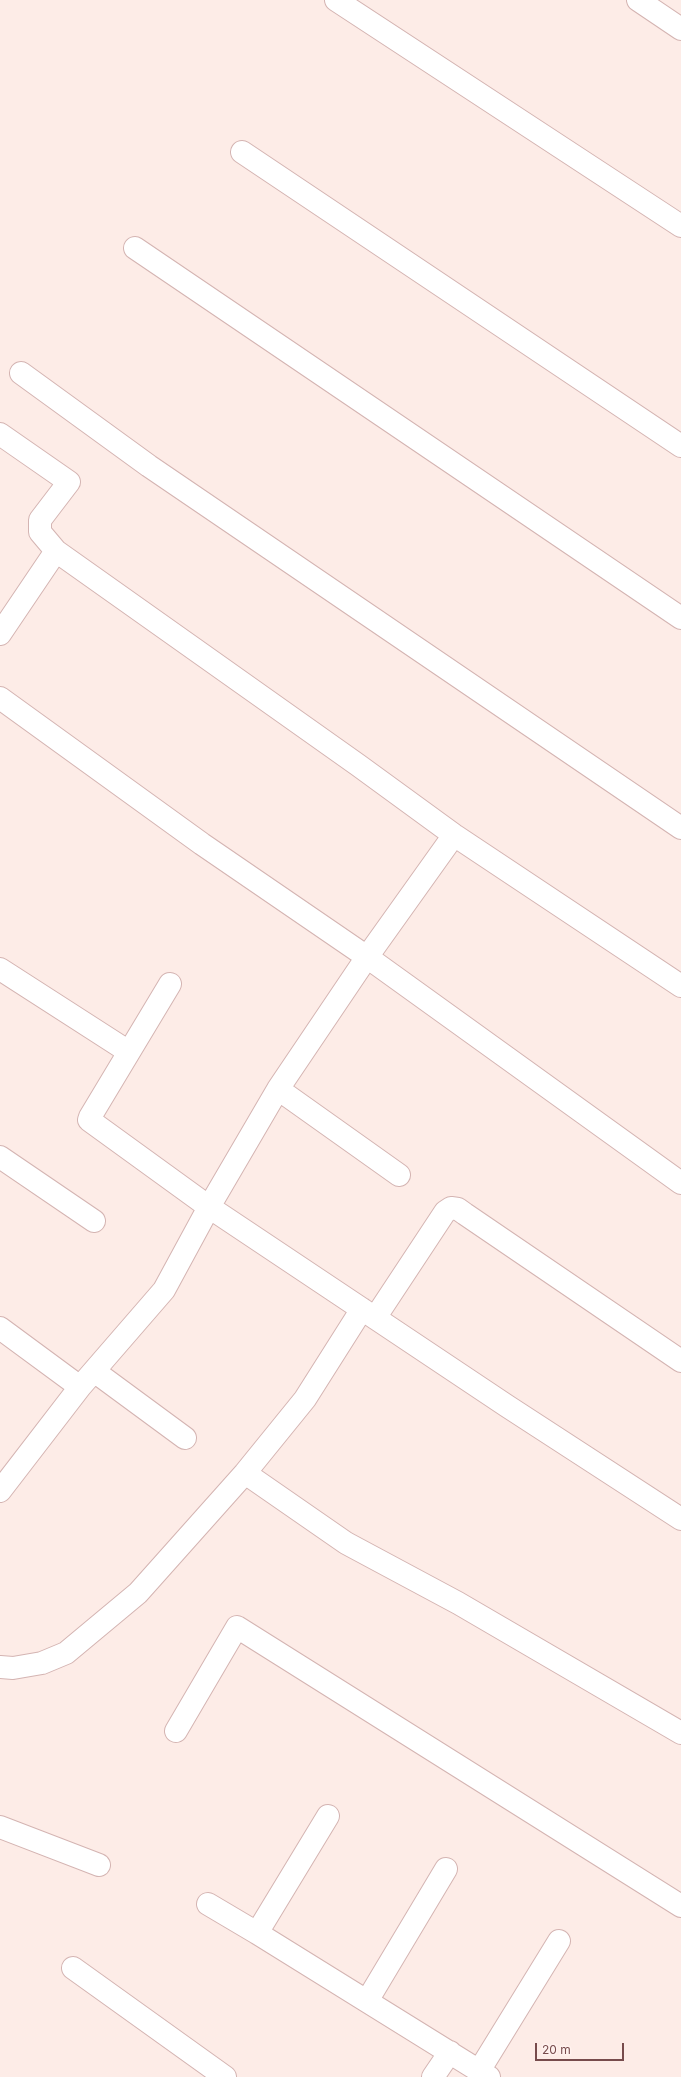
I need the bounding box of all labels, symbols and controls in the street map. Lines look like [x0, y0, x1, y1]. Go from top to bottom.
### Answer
scale bar [537, 2035, 626, 2061]
text: 20 m [542, 2042, 571, 2057]

